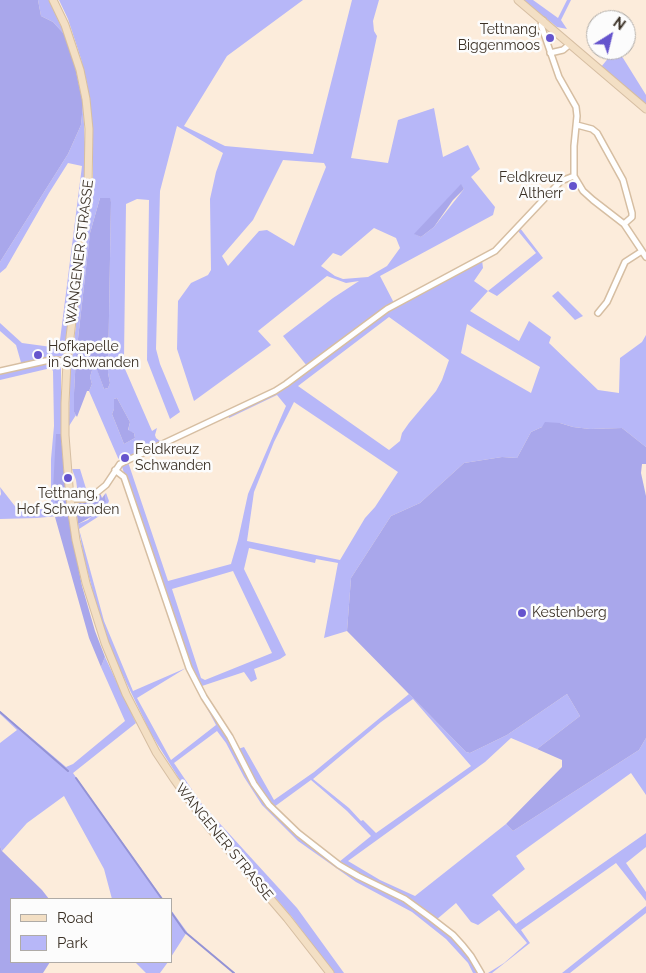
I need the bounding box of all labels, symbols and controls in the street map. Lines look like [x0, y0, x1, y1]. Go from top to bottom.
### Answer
north arrow [586, 10, 636, 60]
text: N [610, 14, 628, 33]
place label: Tettnang, Biggenmoos [458, 22, 540, 54]
marker: Tettnang, Biggenmoos [544, 32, 556, 44]
place label: Feldkreuz Altherr [499, 170, 563, 202]
street label: WANGENER STRASSE [63, 179, 97, 325]
marker: Feldkreuz Altherr [567, 180, 579, 192]
place label: Hofkapelle in Schwanden [48, 339, 139, 372]
marker: Hofkapelle in Schwanden [32, 349, 44, 361]
place label: Feldkreuz Schwanden [135, 442, 211, 474]
marker: Feldkreuz Schwanden [119, 452, 131, 464]
marker: Tettnang, Hof Schwanden [62, 472, 74, 484]
place label: Tettnang, Hof Schwanden [17, 486, 119, 518]
place label: Kestenberg [532, 605, 607, 621]
marker: Kestenberg [516, 607, 528, 619]
street label: WANGENER STRASSE [172, 780, 276, 904]
legend [10, 898, 172, 963]
text: Road [57, 909, 93, 927]
text: Park [57, 934, 88, 952]

